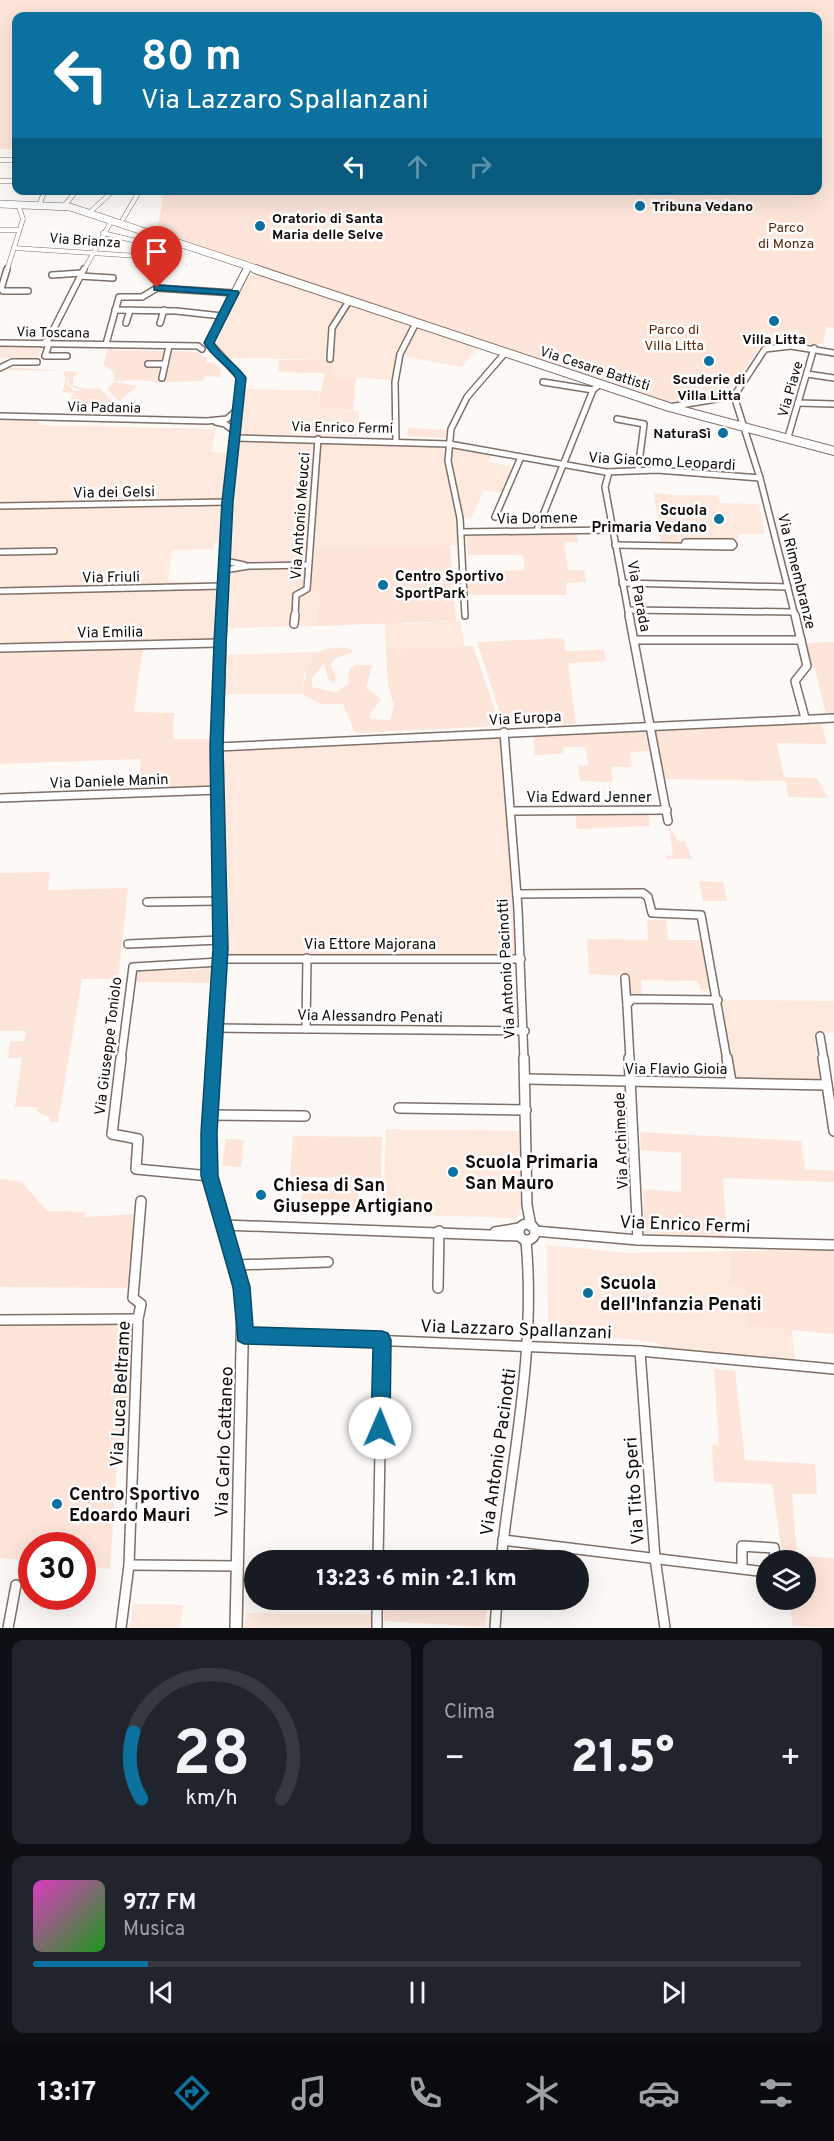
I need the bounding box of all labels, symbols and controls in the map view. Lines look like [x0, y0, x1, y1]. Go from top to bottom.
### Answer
text: 80 m [141, 32, 242, 85]
icon: left [42, 36, 120, 114]
text: Via Lazzaro Spallanzani [141, 84, 429, 118]
icon: left [338, 150, 371, 183]
icon: ahead [401, 150, 434, 183]
icon: right [464, 150, 497, 183]
marker: Tribuna Vedano [633, 199, 647, 213]
place label: Tribuna Vedano [652, 199, 753, 216]
place label: Oratorio di Santa Maria delle Selve [272, 211, 383, 244]
marker: Oratorio di Santa Maria delle Selve [253, 219, 267, 233]
park label: Parco di Monza [758, 220, 814, 253]
pin [131, 226, 182, 288]
street label: Via Brianza [49, 231, 121, 252]
icon: arrive [140, 235, 173, 268]
marker: Villa Litta [767, 314, 781, 328]
park label: Parco di Villa Litta [644, 322, 704, 355]
street label: Via Toscana [16, 324, 90, 343]
place label: Villa Litta [742, 332, 806, 349]
street label: Via Cesare Battisti [537, 344, 652, 395]
marker: Scuderie di Villa Litta [702, 354, 716, 368]
street label: Via Piave [775, 359, 808, 419]
place label: Scuderie di Villa Litta [673, 372, 746, 405]
street label: Via Padania [67, 399, 141, 418]
street label: Via Enrico Fermi [291, 419, 393, 438]
place label: NaturaSì [653, 426, 711, 443]
marker: NaturaSì [716, 426, 730, 440]
street label: Via Giacomo Leopardi [588, 449, 736, 476]
street label: Via Antonio Meucci [288, 451, 315, 581]
street label: Via dei Gelsi [73, 483, 155, 504]
place label: Scuola Primaria Vedano [591, 502, 707, 538]
street label: Via Domene [496, 509, 578, 530]
marker: Scuola Primaria Vedano [712, 512, 726, 526]
street label: Via Rimembranze [772, 512, 819, 631]
street label: Via Parada [621, 559, 654, 634]
street label: Via Friuli [82, 568, 140, 589]
place label: Centro Sportivo SportPark [395, 568, 504, 604]
marker: Centro Sportivo SportPark [376, 578, 390, 592]
street label: Via Emilia [77, 623, 143, 644]
street label: Via Europa [488, 708, 562, 731]
street label: Via Daniele Manin [49, 771, 169, 794]
street label: Via Edward Jenner [526, 789, 652, 808]
street label: Via Antonio Pacinotti [494, 898, 521, 1040]
street label: Via Ettore Majorana [304, 936, 436, 955]
street label: Via Giuseppe Toniolo [92, 976, 127, 1117]
street label: Via Alessandro Penati [297, 1007, 443, 1028]
street label: Via Flavio Gioia [625, 1061, 727, 1080]
street label: Via Archimede [611, 1092, 634, 1190]
place label: Scuola Primaria San Mauro [465, 1152, 598, 1196]
marker: Scuola Primaria San Mauro [446, 1165, 460, 1179]
place label: Chiesa di San Giuseppe Artigiano [273, 1175, 433, 1219]
marker: Chiesa di San Giuseppe Artigiano [254, 1188, 268, 1202]
street label: Via Enrico Fermi [619, 1212, 751, 1239]
place label: Scuola dell'Infanzia Penati [600, 1273, 762, 1317]
marker: Scuola dell'Infanzia Penati [581, 1286, 595, 1300]
street label: Via Lazzaro Spallanzani [420, 1316, 612, 1345]
street label: Via Luca Beltrame [106, 1320, 137, 1468]
street label: Via Carlo Cattaneo [211, 1366, 240, 1518]
street label: Via Antonio Pacinotti [476, 1367, 523, 1538]
position arrow [348, 1396, 412, 1460]
street label: Via Tito Speri [620, 1436, 651, 1545]
place label: Centro Sportivo Edoardo Mauri [69, 1484, 200, 1528]
marker: Centro Sportivo Edoardo Mauri [50, 1497, 64, 1511]
speed limit sign: 30 [18, 1532, 96, 1610]
map controls [756, 1550, 816, 1610]
button: layers [756, 1550, 816, 1610]
text: 13:23 · 6 min · 2.1 km [316, 1566, 517, 1593]
text: Clima [444, 1700, 495, 1726]
text: 28 [173, 1718, 250, 1797]
text: 21.5° [571, 1731, 674, 1788]
text: − [444, 1739, 465, 1781]
text: + [780, 1739, 801, 1781]
text: km/h [185, 1785, 238, 1812]
text: 97.7 FM [123, 1890, 196, 1917]
text: Musica [123, 1917, 185, 1943]
icon: previous [145, 1976, 178, 2009]
icon: pause [401, 1976, 434, 2009]
icon: next [657, 1976, 690, 2009]
icon: directions [171, 2072, 213, 2114]
icon: music [288, 2072, 330, 2114]
icon: phone [404, 2072, 446, 2114]
icon: climate [521, 2072, 563, 2114]
icon: car [638, 2072, 680, 2114]
icon: filters [755, 2072, 797, 2114]
text: 13:17 [37, 2076, 96, 2110]

